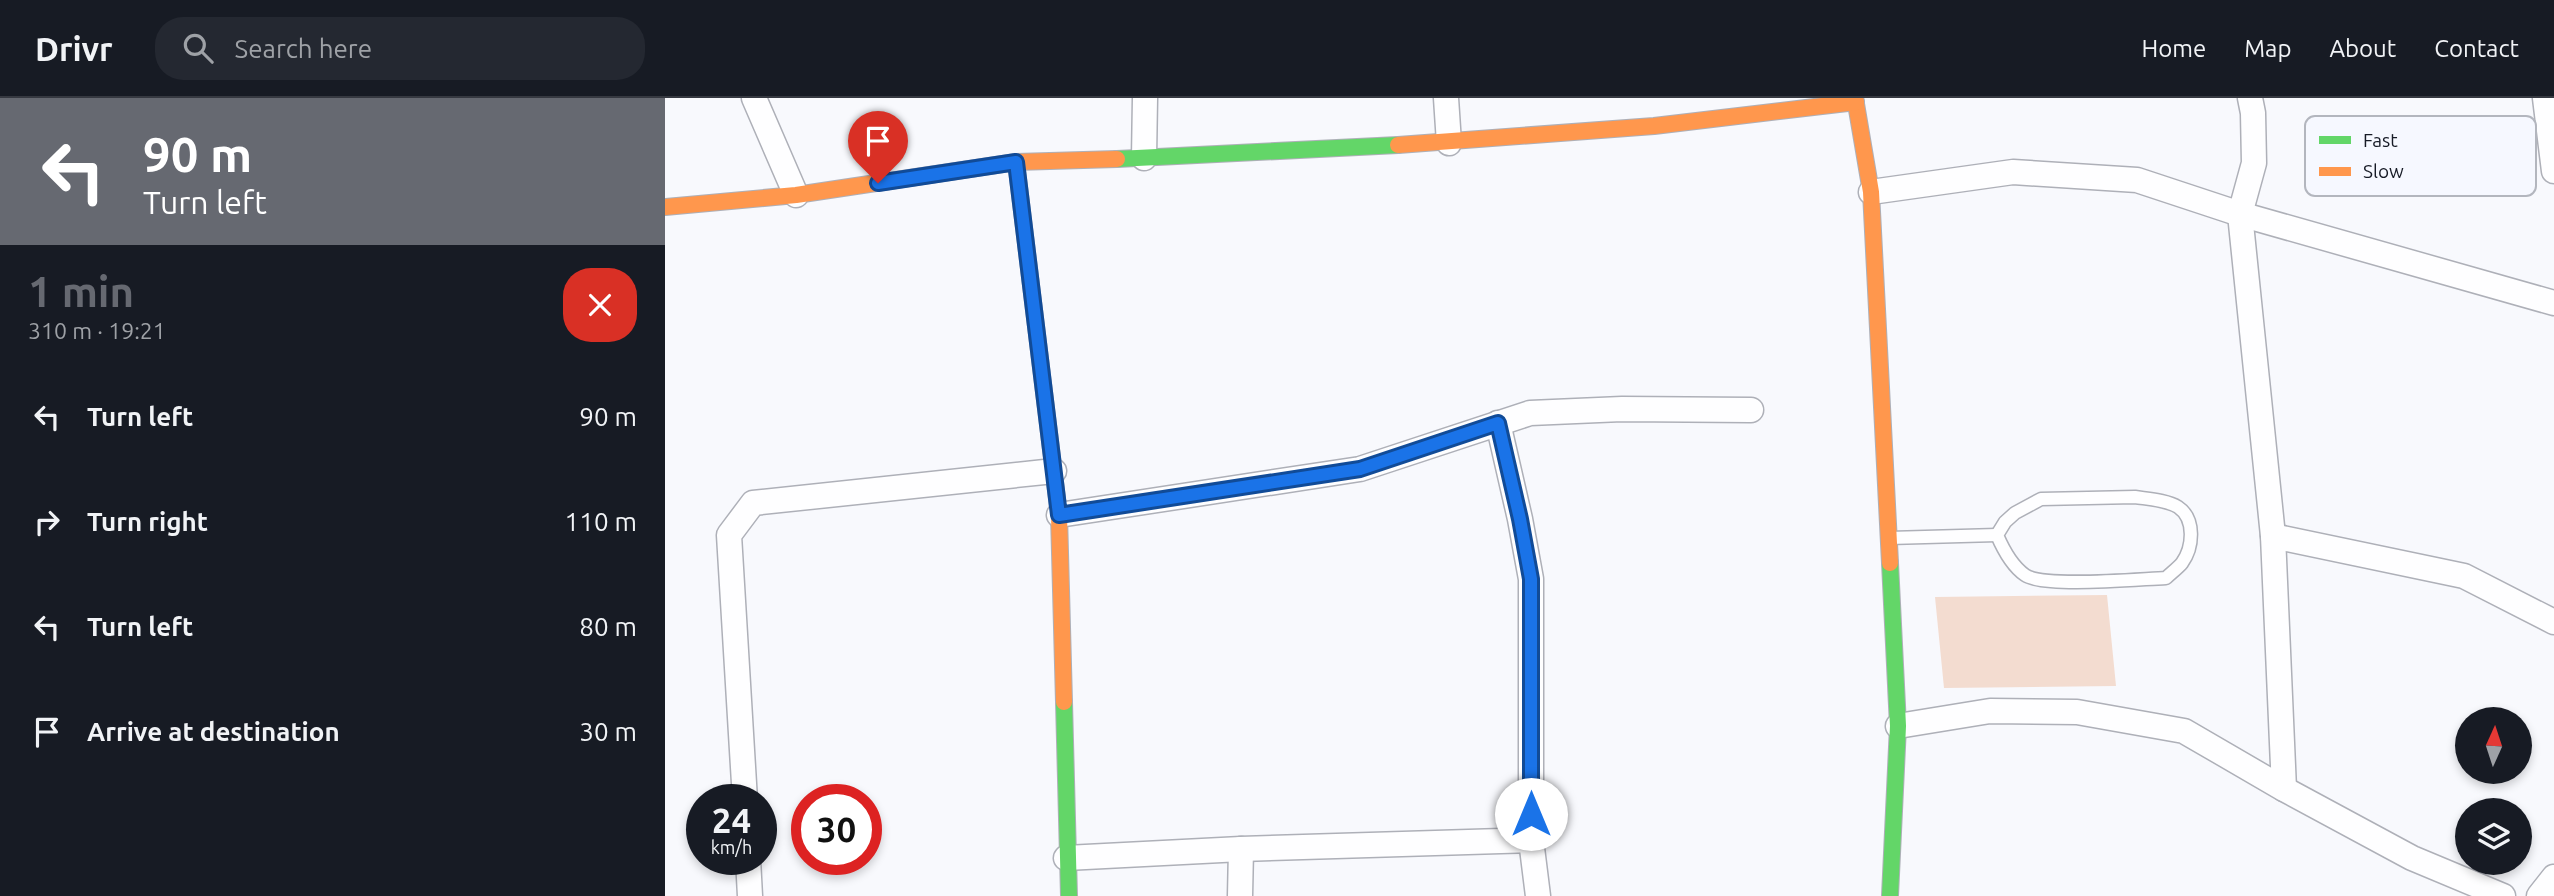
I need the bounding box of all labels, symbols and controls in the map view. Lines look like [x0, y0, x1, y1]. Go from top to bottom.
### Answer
search box [155, 17, 645, 80]
icon: search [179, 29, 217, 67]
text: Drivr [35, 30, 113, 67]
text: Search here [235, 34, 372, 63]
text: Home [2141, 35, 2206, 62]
text: Map [2244, 35, 2291, 62]
text: About [2329, 35, 2396, 62]
text: Contact [2434, 35, 2519, 62]
pin [848, 111, 908, 183]
legend [2305, 116, 2536, 196]
icon: arrive [859, 122, 897, 160]
icon: left [28, 126, 119, 217]
text: 90 m [143, 126, 252, 181]
text: Fast [2363, 129, 2398, 151]
text: Slow [2363, 160, 2404, 182]
text: Turn left [143, 184, 267, 220]
text: 1 min [28, 268, 134, 315]
button: close [563, 268, 637, 342]
text: 310 m · 19:21 [28, 318, 166, 343]
icon: left [28, 398, 66, 436]
text: Turn left [87, 402, 193, 431]
text: 90 m [579, 402, 637, 431]
icon: right [28, 503, 66, 541]
text: Turn right [87, 507, 208, 536]
text: 110 m [565, 507, 637, 536]
icon: left [28, 608, 66, 646]
text: Turn left [87, 612, 193, 641]
text: 80 m [579, 612, 637, 641]
north arrow [2455, 707, 2532, 784]
map controls [2455, 707, 2532, 875]
icon: arrive [28, 713, 66, 751]
text: Arrive at destination [87, 717, 340, 746]
text: 30 m [579, 717, 637, 746]
position arrow [1494, 777, 1568, 851]
speed limit sign: 30 [791, 784, 882, 875]
button: layers [2455, 798, 2532, 875]
text: 24 [712, 800, 751, 840]
text: km/h [711, 837, 752, 857]

